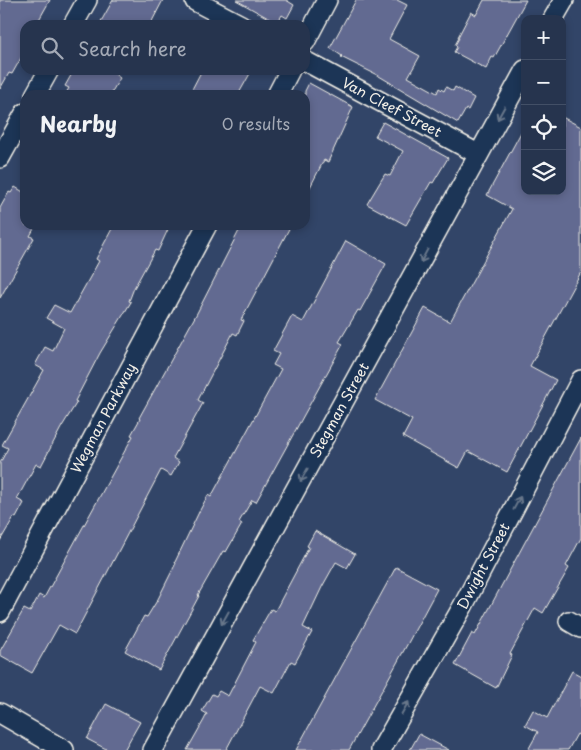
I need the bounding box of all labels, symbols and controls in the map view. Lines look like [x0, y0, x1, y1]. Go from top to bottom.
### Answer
map controls [521, 15, 566, 195]
button: + [521, 15, 566, 60]
search box [20, 20, 310, 75]
icon: search [38, 34, 66, 62]
text: Search here [78, 34, 187, 62]
button: − [521, 60, 566, 105]
street label: Van Cleef Street [338, 72, 446, 142]
one-way arrow [496, 105, 505, 120]
button: locate [521, 105, 566, 150]
text: Nearby [40, 107, 117, 139]
text: 0 results [222, 111, 290, 135]
button: layers [521, 150, 566, 195]
one-way arrow [419, 248, 428, 263]
street label: Stegman Street [304, 358, 374, 461]
street label: Wegman Parkway [65, 359, 141, 477]
one-way arrow [298, 467, 308, 482]
one-way arrow [512, 497, 522, 511]
street label: Dwight Street [451, 519, 515, 613]
one-way arrow [220, 610, 230, 624]
one-way arrow [401, 701, 411, 715]

